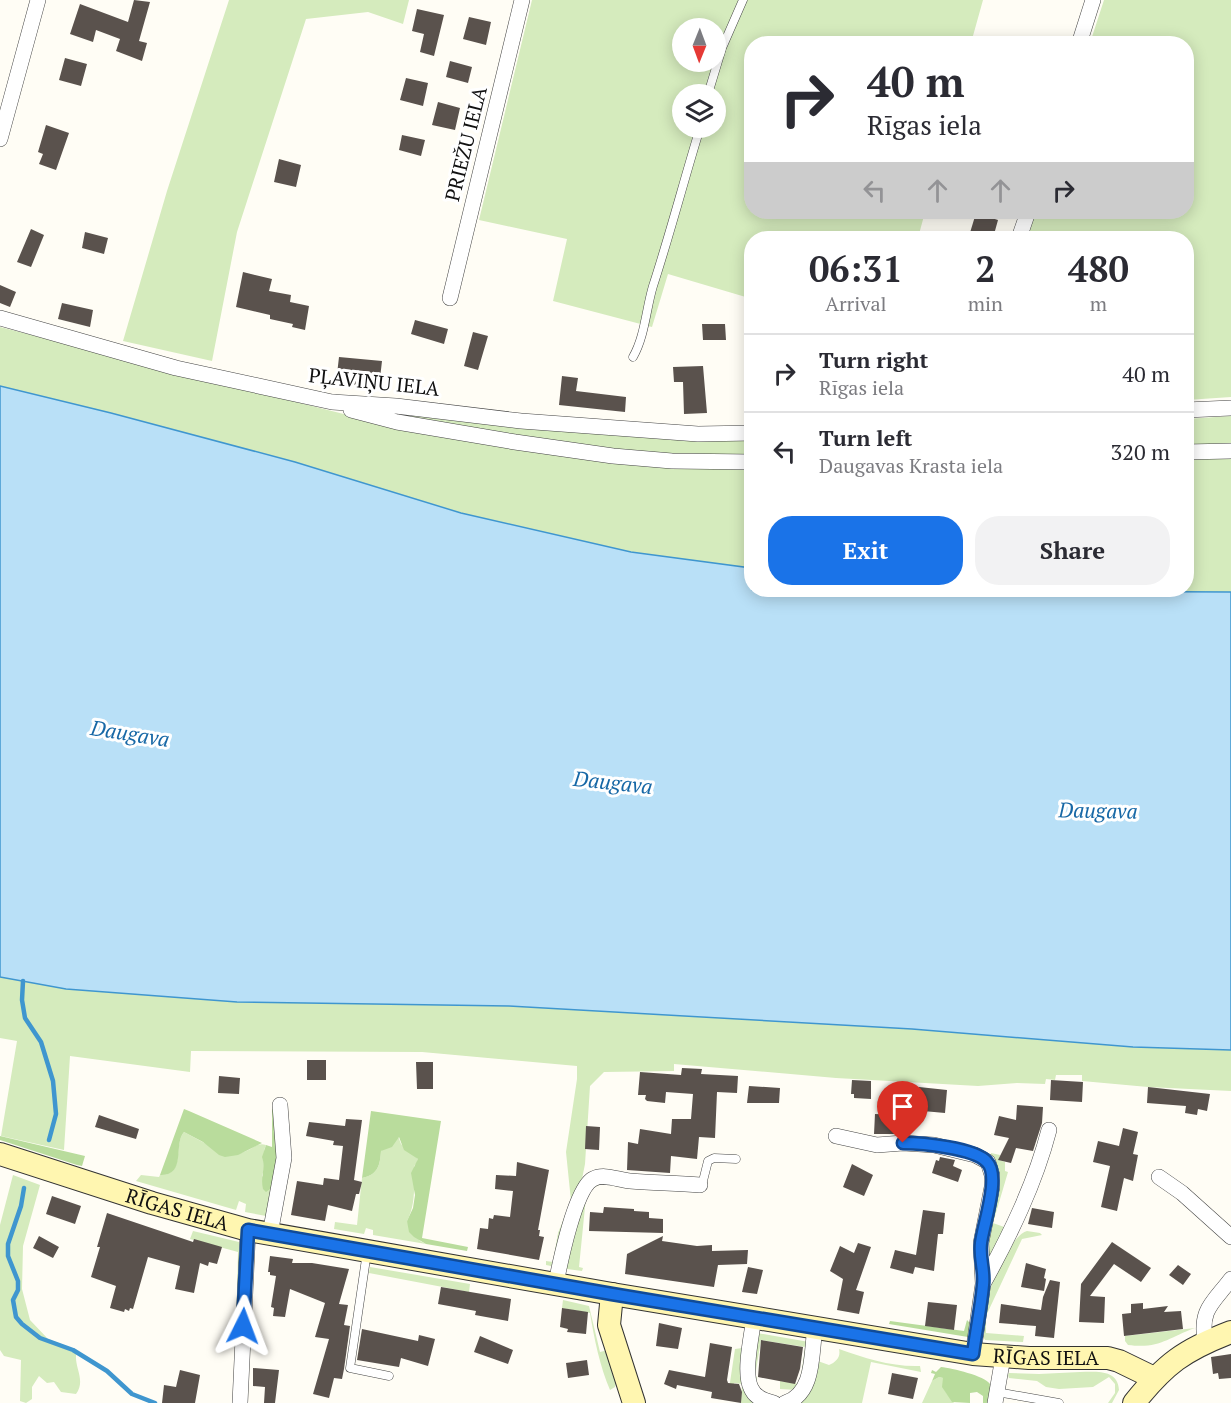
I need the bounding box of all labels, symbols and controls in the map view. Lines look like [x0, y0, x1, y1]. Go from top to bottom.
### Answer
north arrow [672, 18, 726, 72]
map controls [672, 18, 726, 138]
text: 40 m [867, 53, 965, 109]
icon: right [768, 60, 846, 138]
street label: PRIEŽU IELA [438, 83, 493, 204]
button: layers [672, 84, 726, 138]
text: Rīgas iela [867, 107, 982, 143]
icon: left [858, 174, 891, 207]
icon: ahead [921, 174, 954, 207]
icon: ahead [984, 174, 1017, 207]
icon: right [1047, 174, 1080, 207]
text: 06:31 [809, 245, 903, 292]
text: 2 [975, 245, 996, 292]
text: 480 [1068, 245, 1129, 292]
text: Arrival [825, 290, 887, 317]
text: min [968, 290, 1003, 317]
text: m [1090, 290, 1107, 317]
text: Turn right [819, 345, 928, 374]
icon: right [768, 357, 801, 390]
text: 40 m [1122, 359, 1170, 388]
street label: PĻAVIŅU IELA [307, 361, 441, 402]
text: Rīgas iela [819, 374, 904, 401]
text: Turn left [819, 423, 912, 452]
icon: left [768, 435, 801, 468]
text: 320 m [1110, 437, 1170, 466]
text: Daugavas Krasta iela [819, 452, 1003, 479]
button: Exit [768, 516, 963, 585]
button: Share [975, 516, 1170, 585]
water label: Daugava [88, 713, 171, 753]
water label: Daugava [571, 764, 654, 800]
water label: Daugava [1057, 795, 1138, 825]
pin [877, 1081, 928, 1143]
icon: arrive [886, 1090, 919, 1123]
street label: RĪGAS IELA [123, 1181, 233, 1237]
position arrow [211, 1294, 275, 1358]
street label: RĪGAS IELA [992, 1341, 1099, 1371]

